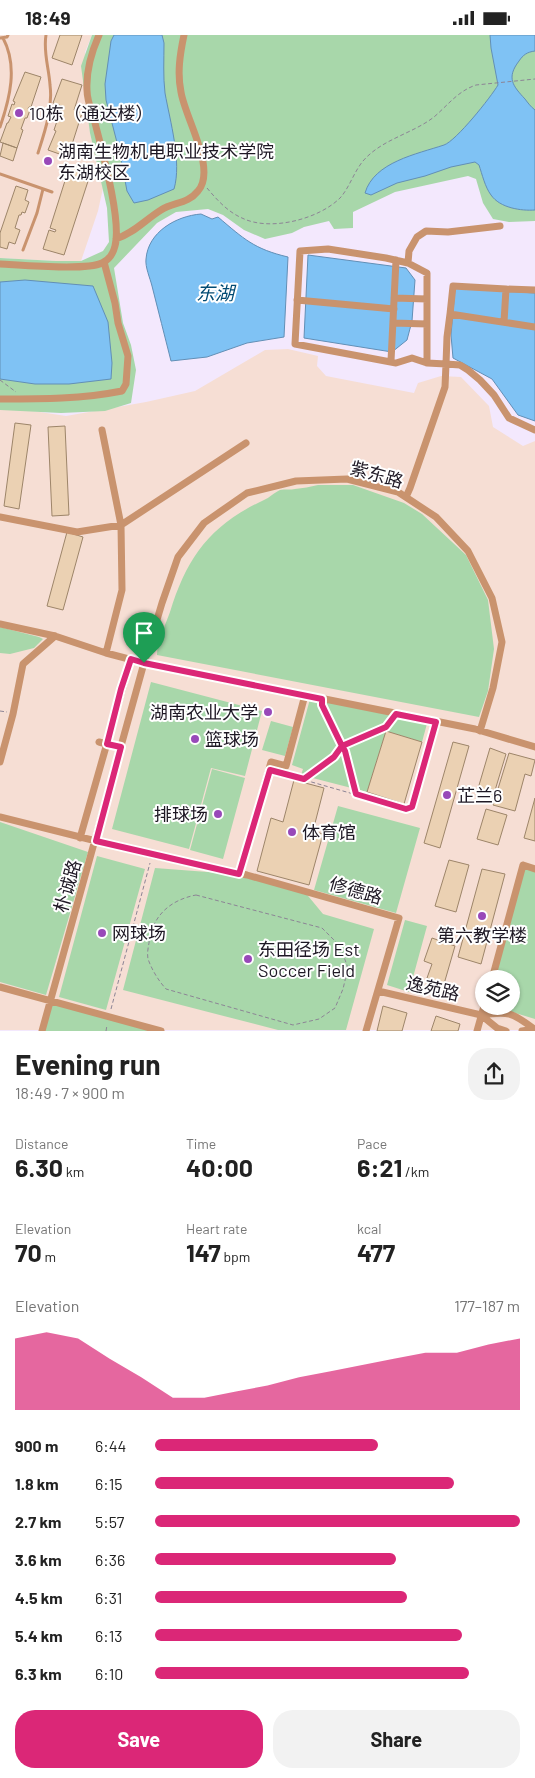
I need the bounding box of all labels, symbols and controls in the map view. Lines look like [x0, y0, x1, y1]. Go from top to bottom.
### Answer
text: 18:49 [25, 6, 71, 29]
place label: 10栋（通达楼） [29, 102, 153, 124]
marker: 10栋（通达楼） [13, 107, 25, 119]
place label: 湖南生物机电职业技术学院 东湖校区 [58, 140, 274, 183]
marker: 湖南生物机电职业技术学院 东湖校区 [42, 155, 54, 167]
water label: 东湖 [196, 281, 237, 304]
street label: 紫东路 [348, 456, 406, 492]
pin [123, 612, 165, 663]
icon: arrive [130, 619, 158, 647]
place label: 湖南农业大学 [150, 701, 258, 723]
marker: 湖南农业大学 [262, 706, 274, 718]
place label: 篮球场 [205, 728, 259, 750]
marker: 篮球场 [189, 733, 201, 745]
place label: 芷兰6 [457, 784, 502, 806]
marker: 芷兰6 [441, 789, 453, 801]
place label: 排球场 [154, 803, 208, 825]
marker: 排球场 [212, 808, 224, 820]
place label: 体育馆 [302, 821, 356, 843]
marker: 体育馆 [286, 826, 298, 838]
street label: 朴诚路 [49, 857, 85, 915]
street label: 修德路 [327, 872, 385, 908]
marker: 第六教学楼 [476, 910, 488, 922]
place label: 网球场 [112, 922, 166, 944]
place label: 第六教学楼 [437, 924, 527, 946]
marker: 网球场 [96, 927, 108, 939]
place label: 东田径场 Est Soccer Field [258, 938, 360, 981]
marker: 东田径场 Est Soccer Field [242, 953, 254, 965]
map controls [475, 970, 520, 1015]
button: layers [475, 970, 520, 1015]
street label: 逸苑路 [404, 971, 462, 1005]
text: Evening run [15, 1047, 161, 1081]
button: share [468, 1048, 520, 1100]
text: 18:49 · 7 × 900 m [15, 1083, 125, 1102]
text: Distance [15, 1135, 68, 1152]
text: Time [186, 1135, 216, 1152]
text: Pace [357, 1135, 387, 1152]
text: 6.30 [15, 1152, 63, 1182]
text: 40:00 [186, 1152, 253, 1182]
text: 6:21 [357, 1152, 402, 1182]
text: km [63, 1163, 84, 1180]
text: /km [402, 1163, 429, 1180]
text: Elevation [15, 1220, 71, 1237]
text: Heart rate [186, 1220, 247, 1237]
text: kcal [357, 1220, 381, 1237]
text: 70 [15, 1237, 42, 1267]
text: 147 [186, 1237, 221, 1267]
text: 477 [357, 1237, 395, 1267]
text: m [42, 1248, 56, 1265]
text: bpm [221, 1248, 250, 1265]
text: Elevation [15, 1296, 79, 1315]
text: 177–187 m [454, 1296, 520, 1315]
text: 900 m [15, 1436, 58, 1455]
text: 6:44 [95, 1436, 126, 1455]
text: 1.8 km [15, 1474, 59, 1493]
text: 6:15 [95, 1474, 123, 1493]
text: 2.7 km [15, 1512, 61, 1531]
text: 5:57 [95, 1512, 124, 1531]
text: 3.6 km [15, 1550, 62, 1569]
text: 6:36 [95, 1550, 125, 1569]
text: 4.5 km [15, 1588, 63, 1607]
text: 6:31 [95, 1588, 122, 1607]
text: 5.4 km [15, 1626, 63, 1645]
text: 6:13 [95, 1626, 123, 1645]
text: 6.3 km [15, 1664, 62, 1683]
text: 6:10 [95, 1664, 123, 1683]
button: Save [15, 1710, 263, 1768]
button: Share [273, 1710, 520, 1768]

